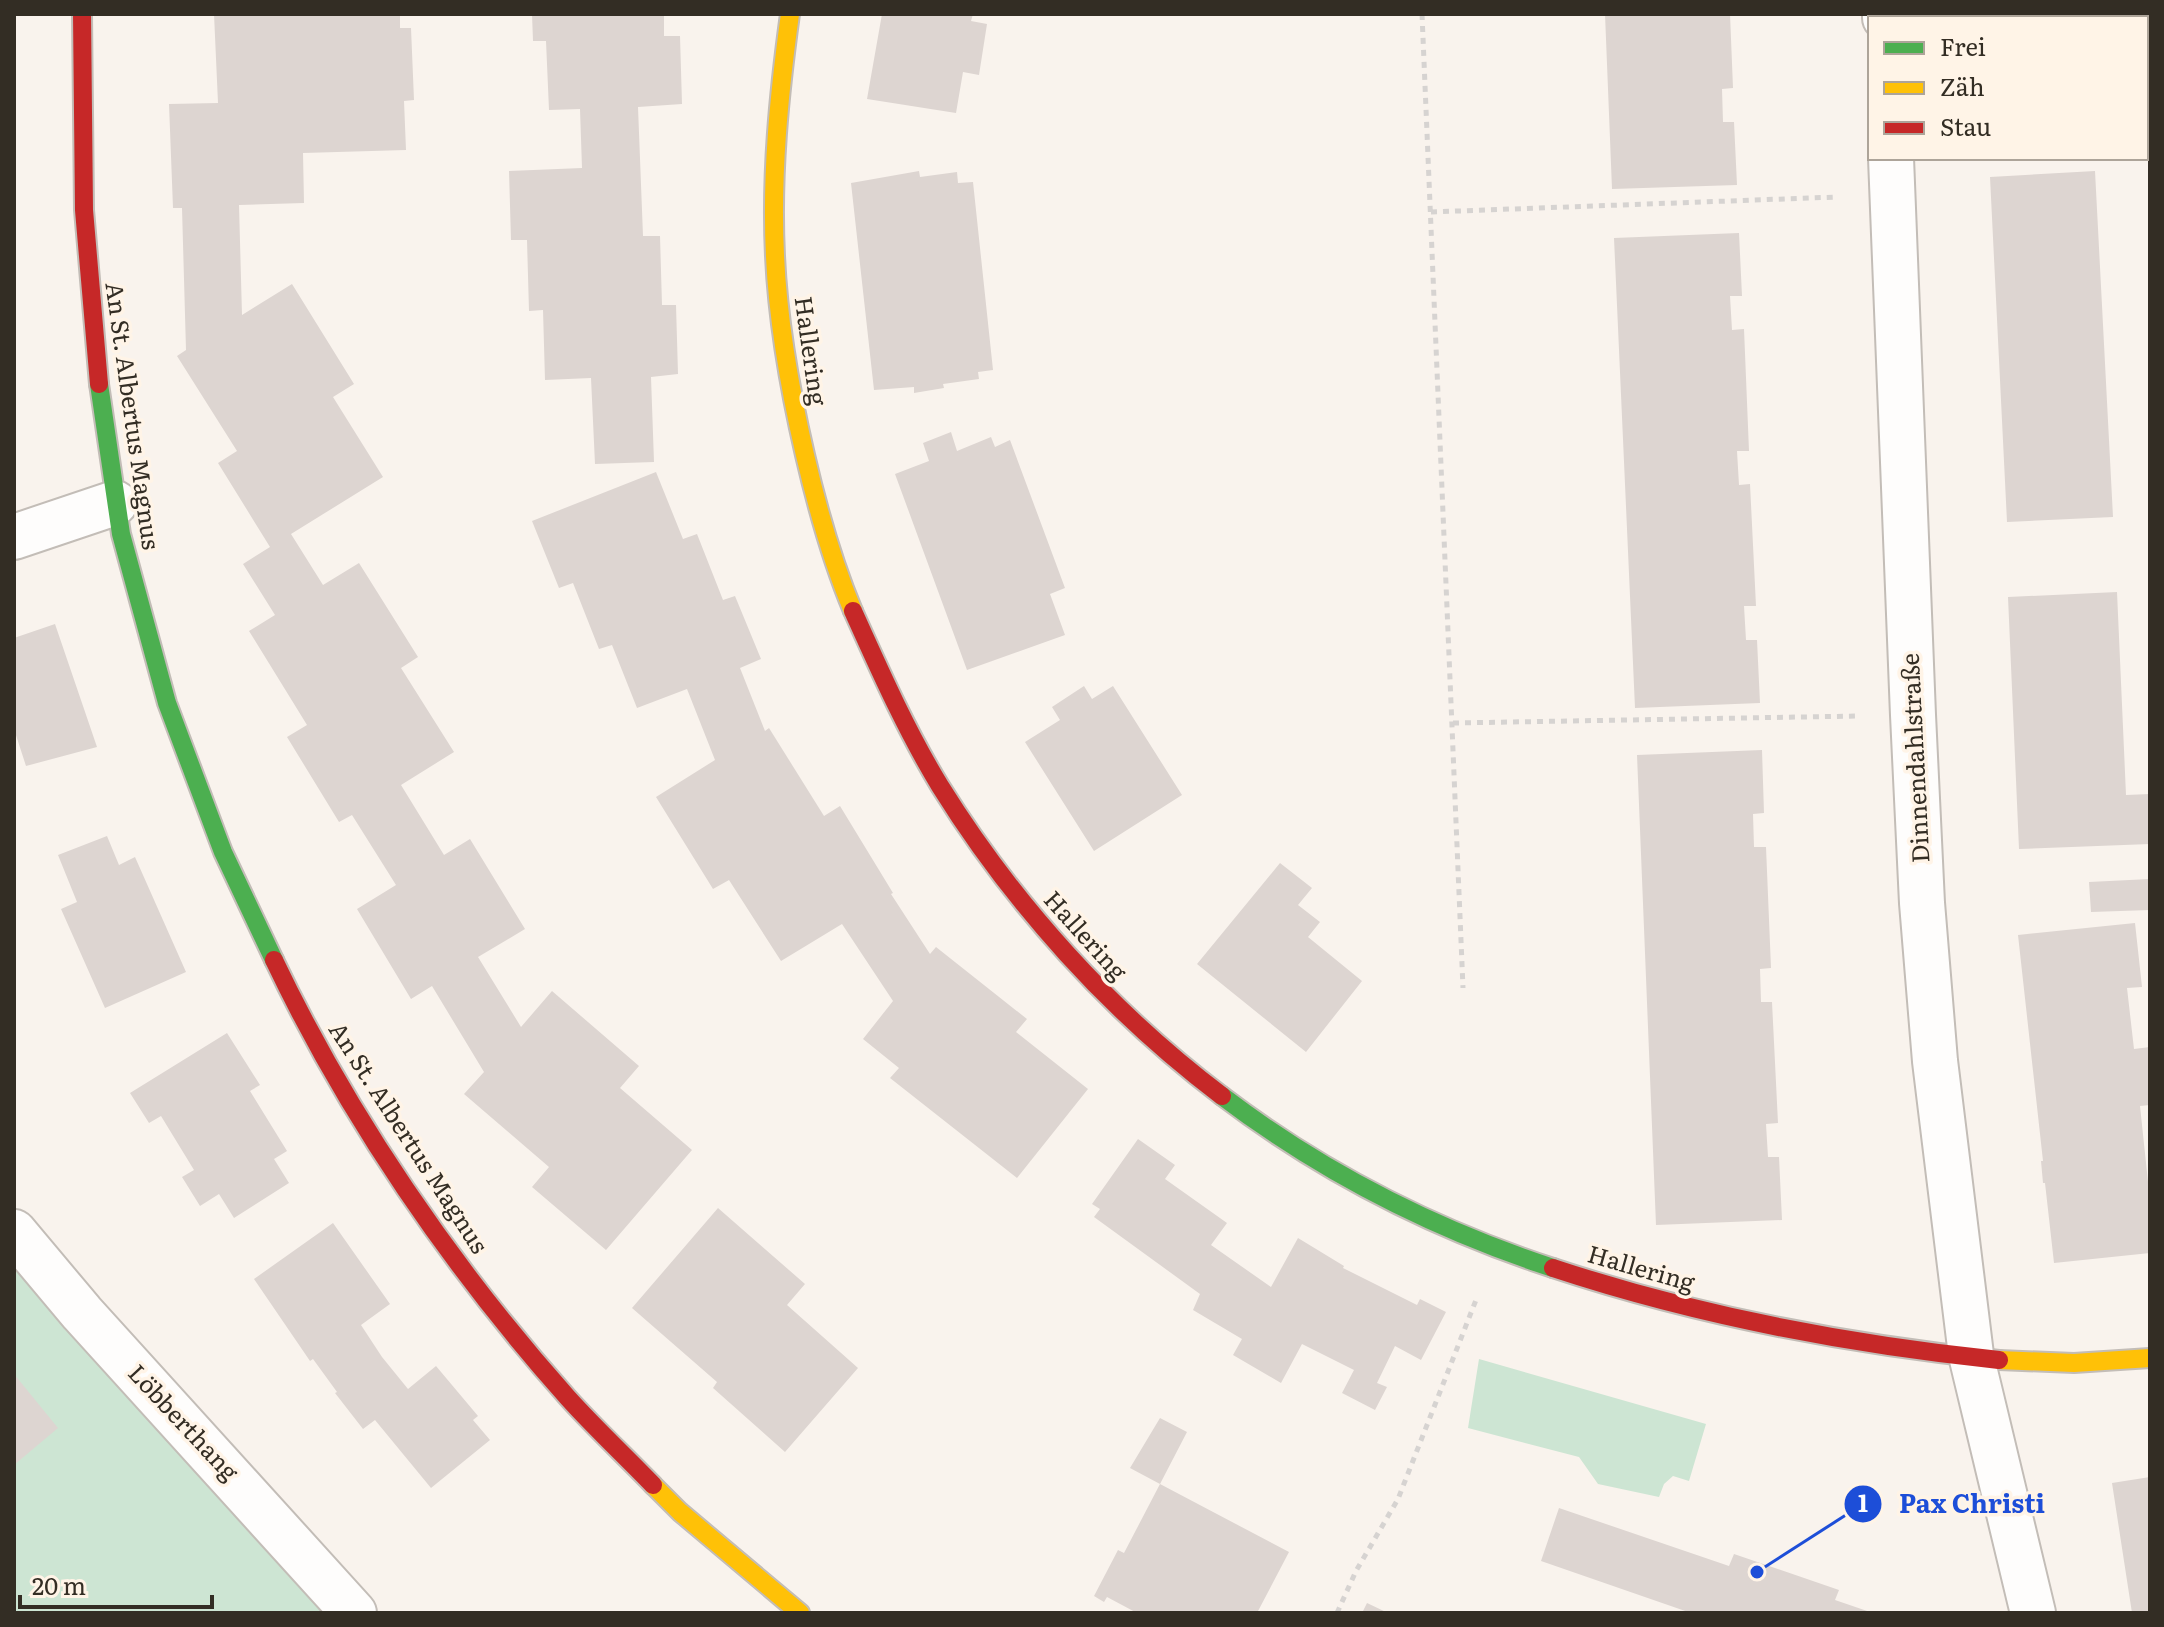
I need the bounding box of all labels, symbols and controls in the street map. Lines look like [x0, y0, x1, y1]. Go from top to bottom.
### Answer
legend [1868, 16, 2148, 160]
text: Frei [1940, 28, 1986, 63]
text: Zäh [1940, 68, 1985, 103]
text: Stau [1940, 108, 1991, 143]
street label: An St. Albertus Magnus [98, 280, 171, 552]
street label: Hallering [788, 294, 838, 408]
street label: Dinnendahlstraße [1891, 652, 1936, 864]
street label: Hallering [1037, 882, 1137, 987]
street label: An St. Albertus Magnus [322, 1014, 498, 1259]
street label: Hallering [1584, 1235, 1700, 1299]
street label: Löbberthang [121, 1355, 249, 1488]
callout: Pax Christi [1843, 1479, 2061, 1529]
text: Pax Christi [1899, 1482, 2045, 1521]
text: 1 [1858, 1484, 1868, 1519]
scale bar [20, 1559, 212, 1609]
text: 20 m [32, 1567, 86, 1602]

